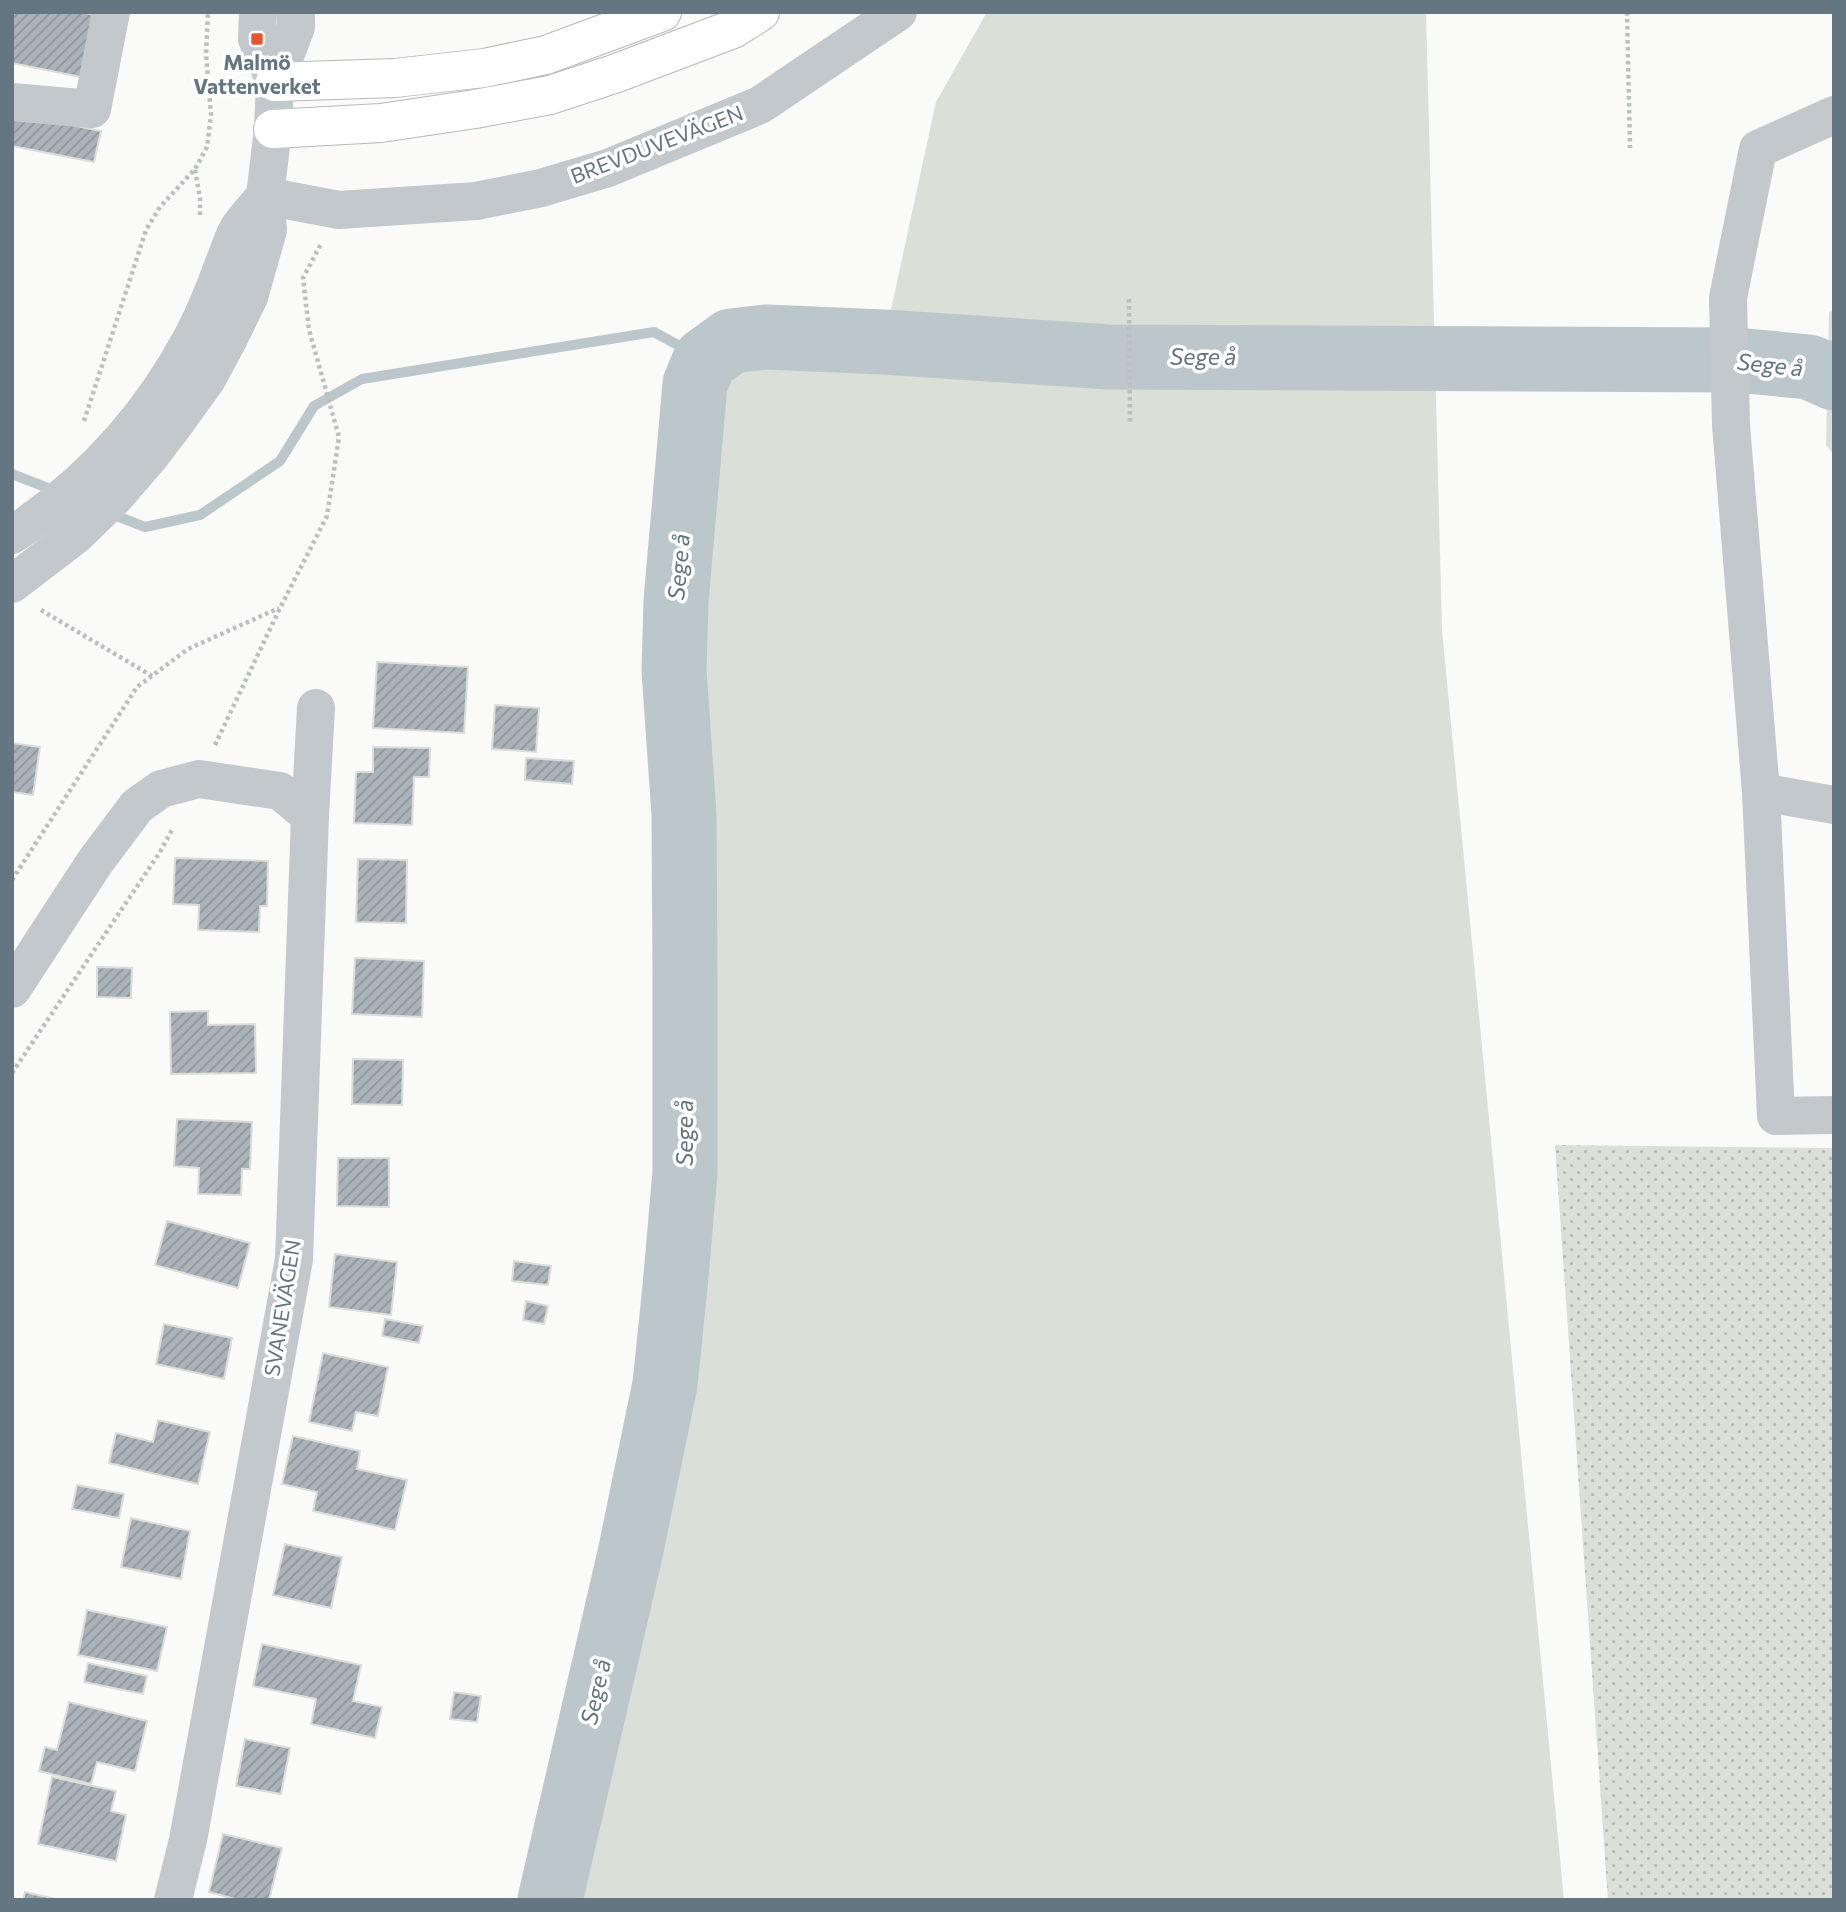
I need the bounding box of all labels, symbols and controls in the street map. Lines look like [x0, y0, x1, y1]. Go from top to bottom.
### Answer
marker: Malmö Vattenverket [249, 31, 265, 47]
place label: Malmö Vattenverket [193, 49, 321, 98]
street label: BREVDUVEVÄGEN [567, 99, 746, 188]
water label: Sege å [1170, 342, 1236, 370]
water label: Sege å [1736, 347, 1805, 381]
water label: Sege å [661, 533, 695, 601]
water label: Sege å [670, 1100, 698, 1166]
street label: SVANEVÄGEN [258, 1238, 305, 1378]
water label: Sege å [574, 1656, 616, 1727]

